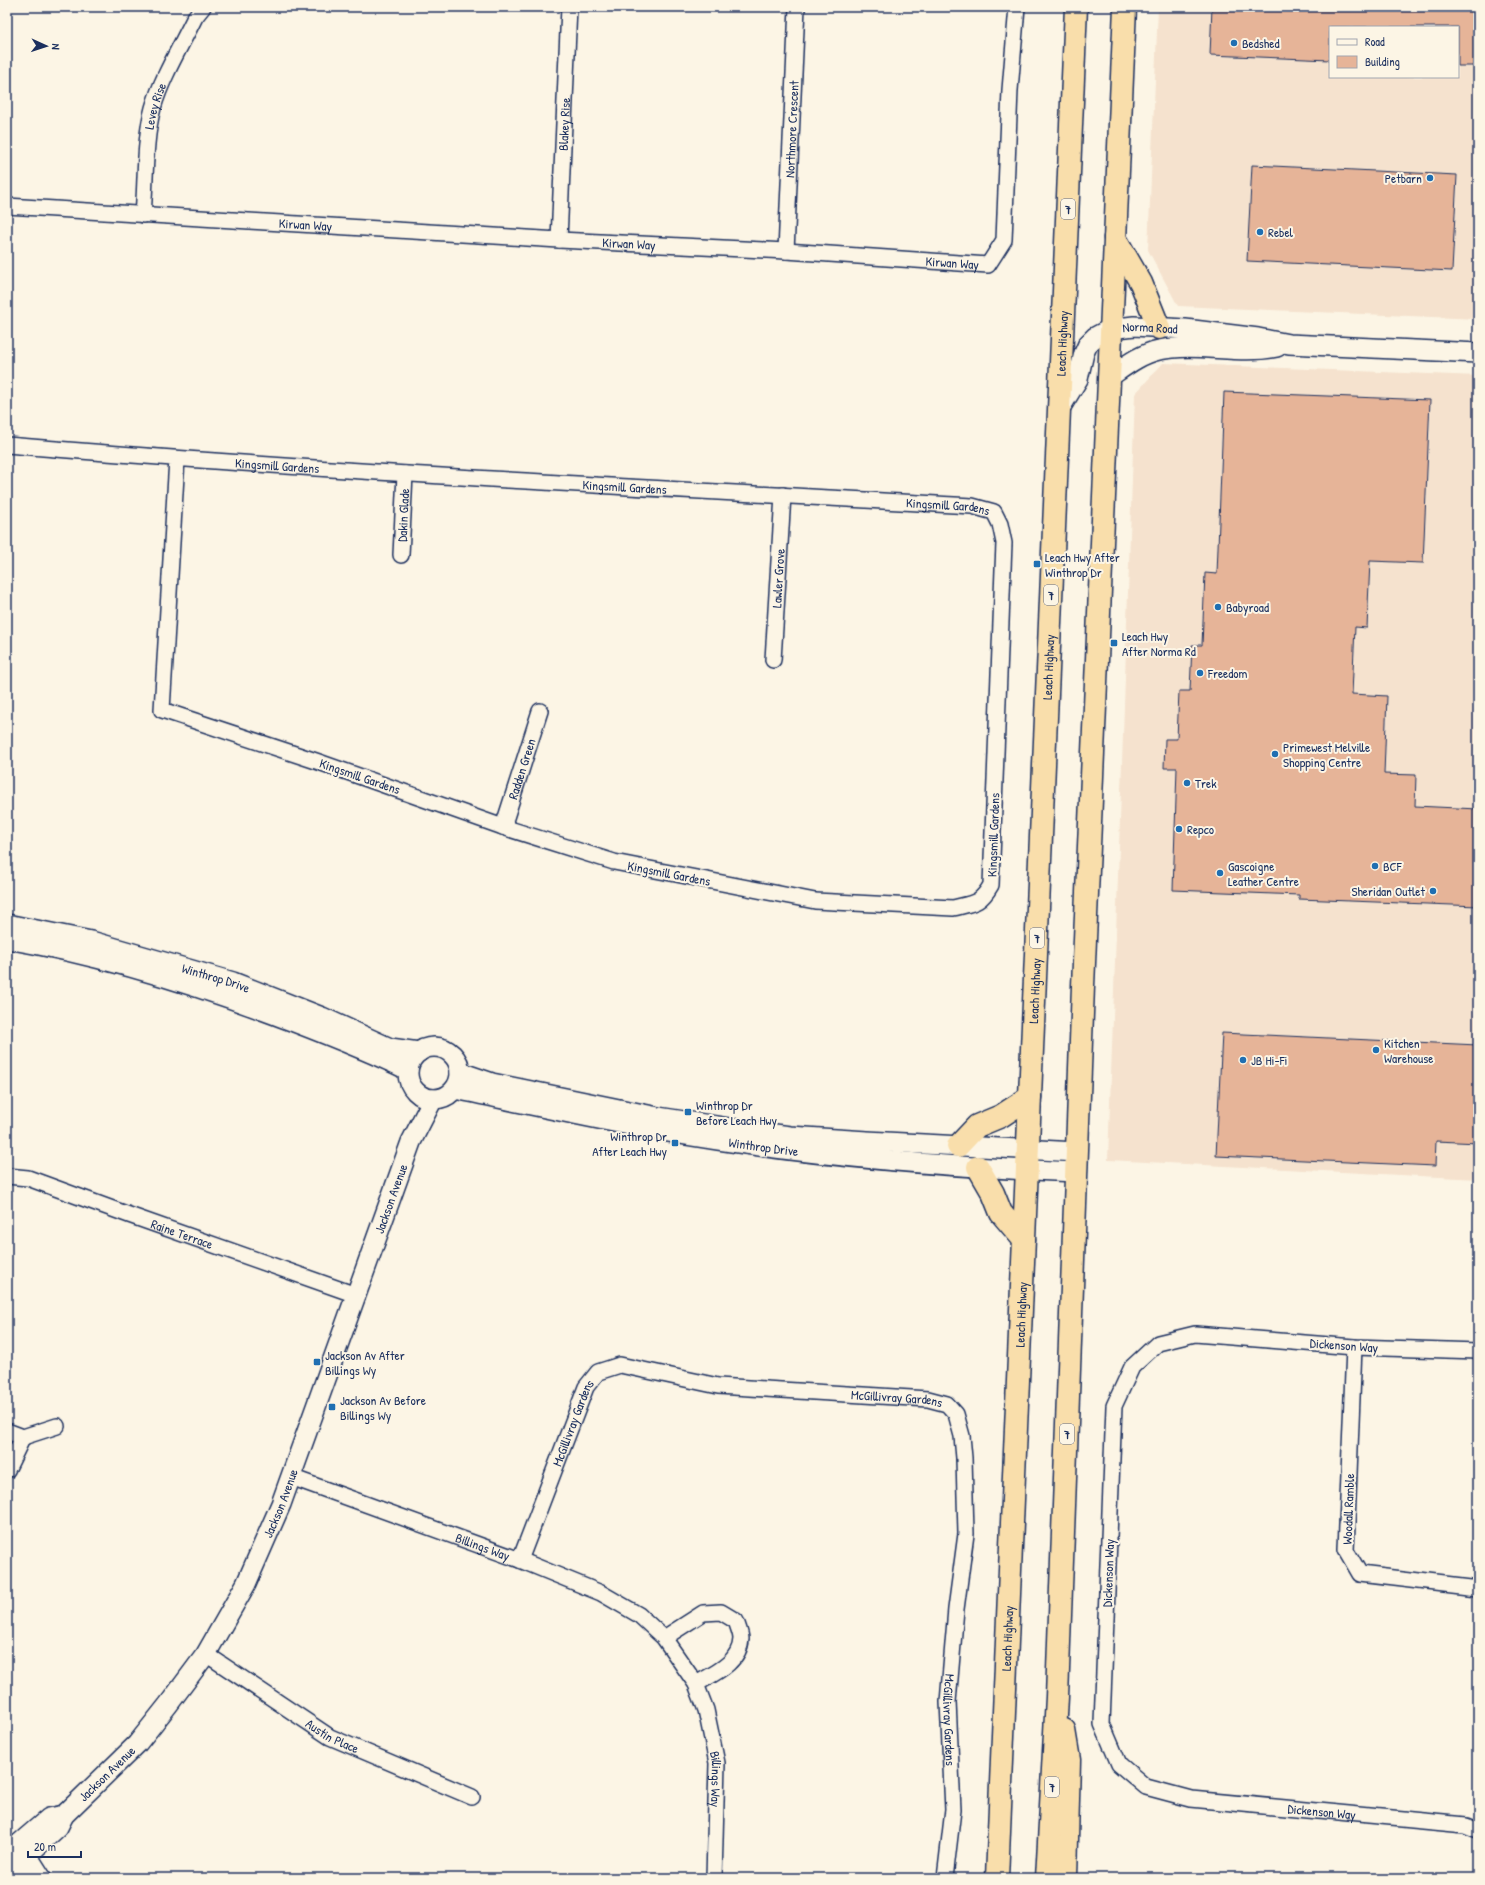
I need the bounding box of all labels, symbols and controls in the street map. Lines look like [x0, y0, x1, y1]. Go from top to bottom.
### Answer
north arrow [26, 26, 66, 66]
legend [1329, 26, 1459, 78]
text: Road [1365, 33, 1385, 50]
place label: Bedshed [1242, 34, 1280, 52]
marker: Bedshed [1229, 38, 1239, 48]
text: N [49, 43, 63, 50]
text: Building [1365, 53, 1400, 70]
street label: Levey Rise [140, 80, 170, 131]
street label: Northmore Crescent [780, 80, 803, 178]
street label: Blakey Rise [554, 97, 574, 151]
place label: Petbarn [1385, 169, 1422, 187]
marker: Petbarn [1425, 173, 1435, 183]
road number: 7 [1061, 199, 1075, 219]
street label: Kirwan Way [278, 214, 333, 235]
place label: Rebel [1268, 223, 1294, 241]
marker: Rebel [1255, 227, 1265, 237]
street label: Kirwan Way [602, 233, 656, 254]
street label: Kirwan Way [925, 252, 980, 273]
street label: Leach Highway [1051, 310, 1072, 377]
street label: Norma Road [1121, 317, 1178, 338]
street label: Kingsmill Gardens [235, 454, 320, 477]
street label: Kingsmill Gardens [582, 475, 667, 498]
street label: Dakin Glade [393, 488, 413, 542]
street label: Kingsmill Gardens [905, 493, 992, 519]
street label: Lawler Grove [767, 548, 789, 608]
place label: Leach Hwy After Winthrop Dr [1045, 548, 1120, 581]
marker: Leach Hwy After Winthrop Dr [1032, 559, 1042, 569]
road number: 7 [1044, 585, 1058, 605]
place label: Babyroad [1226, 598, 1269, 616]
marker: Babyroad [1213, 602, 1223, 612]
place label: Leach Hwy After Norma Rd [1122, 627, 1196, 660]
street label: Leach Highway [1038, 633, 1059, 700]
marker: Leach Hwy After Norma Rd [1109, 638, 1119, 648]
place label: Freedom [1207, 664, 1248, 682]
marker: Freedom [1195, 668, 1205, 678]
street label: Radden Green [503, 736, 540, 802]
place label: Primewest Melville Shopping Centre [1283, 738, 1370, 771]
marker: Primewest Melville Shopping Centre [1270, 749, 1280, 759]
street label: Kingsmill Gardens [317, 754, 403, 798]
place label: Trek [1195, 774, 1217, 792]
marker: Trek [1182, 778, 1192, 788]
street label: Kingsmill Gardens [983, 793, 1003, 877]
place label: Repco [1187, 820, 1214, 838]
marker: Repco [1174, 824, 1184, 834]
street label: Kingsmill Gardens [626, 856, 712, 890]
place label: Gascoigne Leather Centre [1228, 857, 1299, 890]
place label: BCF [1383, 857, 1403, 875]
marker: BCF [1370, 861, 1380, 871]
marker: Gascoigne Leather Centre [1215, 868, 1225, 878]
place label: Sheridan Outlet [1351, 882, 1426, 900]
marker: Sheridan Outlet [1428, 886, 1438, 896]
road number: 7 [1030, 928, 1044, 948]
street label: Leach Highway [1024, 957, 1045, 1024]
street label: Winthrop Drive [180, 959, 253, 997]
place label: Kitchen Warehouse [1384, 1034, 1433, 1067]
marker: Kitchen Warehouse [1371, 1045, 1381, 1055]
place label: JB Hi-Fi [1251, 1051, 1287, 1069]
marker: JB Hi-Fi [1238, 1055, 1248, 1065]
place label: Winthrop Dr Before Leach Hwy [696, 1096, 778, 1129]
marker: Winthrop Dr Before Leach Hwy [683, 1107, 693, 1117]
place label: Winthrop Dr After Leach Hwy [592, 1127, 667, 1160]
street label: Winthrop Drive [728, 1133, 799, 1160]
marker: Winthrop Dr After Leach Hwy [670, 1138, 680, 1148]
street label: Jackson Avenue [370, 1161, 411, 1236]
street label: Raine Terrace [149, 1214, 216, 1253]
street label: Leach Highway [1010, 1281, 1031, 1348]
street label: Dickenson Way [1309, 1334, 1379, 1356]
place label: Jackson Av After Billings Wy [325, 1346, 405, 1379]
marker: Jackson Av After Billings Wy [312, 1357, 322, 1367]
street label: McGillivray Gardens [548, 1375, 598, 1469]
street label: McGillivray Gardens [851, 1385, 945, 1411]
place label: Jackson Av Before Billings Wy [340, 1391, 426, 1424]
marker: Jackson Av Before Billings Wy [327, 1402, 337, 1412]
road number: 7 [1060, 1424, 1074, 1444]
street label: Jackson Avenue [258, 1466, 302, 1540]
street label: Woodall Ramble [1338, 1473, 1358, 1545]
street label: Billings Way [453, 1528, 513, 1565]
street label: Dickenson Way [1098, 1538, 1118, 1607]
street label: Leach Highway [997, 1605, 1018, 1671]
street label: McGillivray Gardens [939, 1673, 960, 1766]
street label: Austin Place [302, 1714, 362, 1757]
street label: Jackson Avenue [75, 1742, 139, 1805]
street label: Billings Way [706, 1749, 726, 1808]
road number: 7 [1045, 1777, 1059, 1797]
street label: Dickenson Way [1287, 1799, 1357, 1824]
scale bar [28, 1833, 81, 1859]
text: 20 m [34, 1838, 56, 1855]

